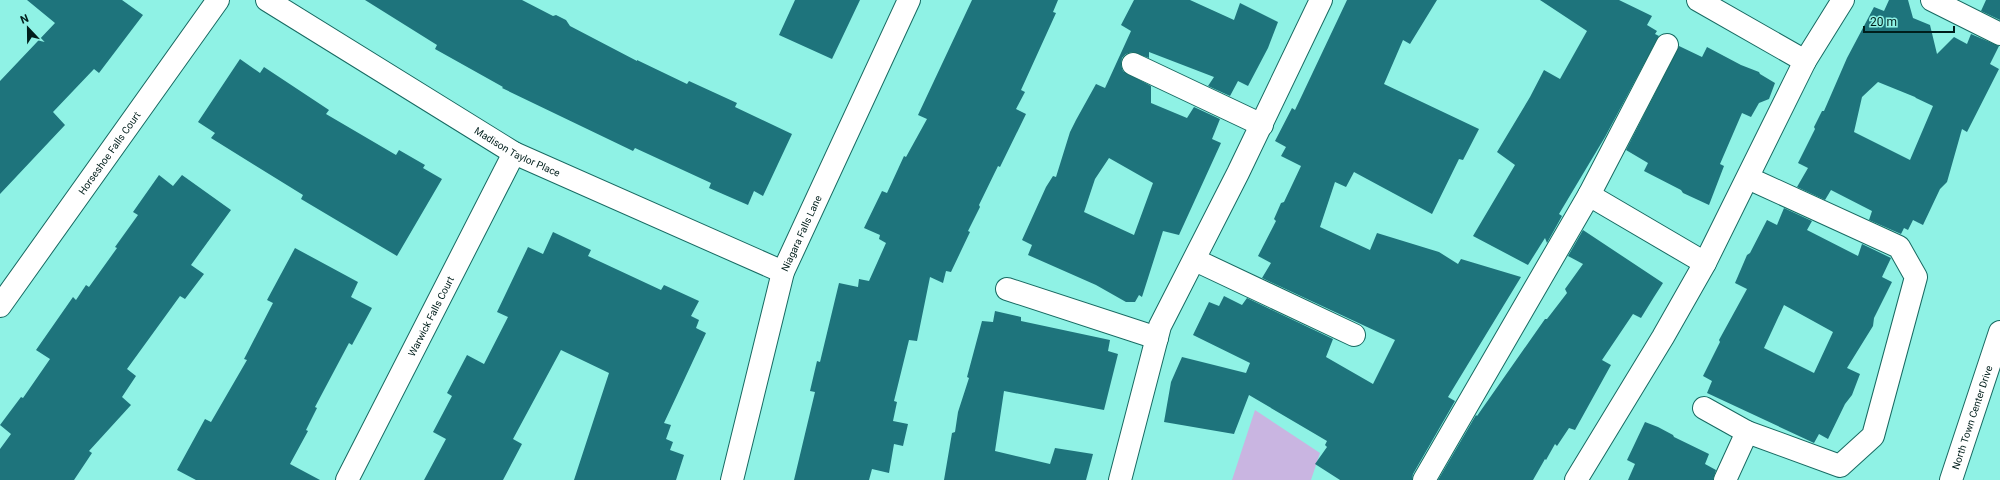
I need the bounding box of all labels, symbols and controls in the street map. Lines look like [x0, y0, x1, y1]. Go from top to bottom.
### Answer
north arrow [8, 8, 48, 48]
scale bar [1864, 8, 1954, 34]
text: N [18, 12, 31, 27]
text: 20 m [1870, 15, 1897, 29]
street label: Horseshoe Falls Court [76, 110, 143, 197]
street label: Madison Taylor Place [472, 125, 562, 179]
street label: Niagara Falls Lane [779, 194, 824, 273]
street label: Warwick Falls Court [406, 274, 456, 358]
street label: North Town Center Drive [1950, 364, 1995, 471]

